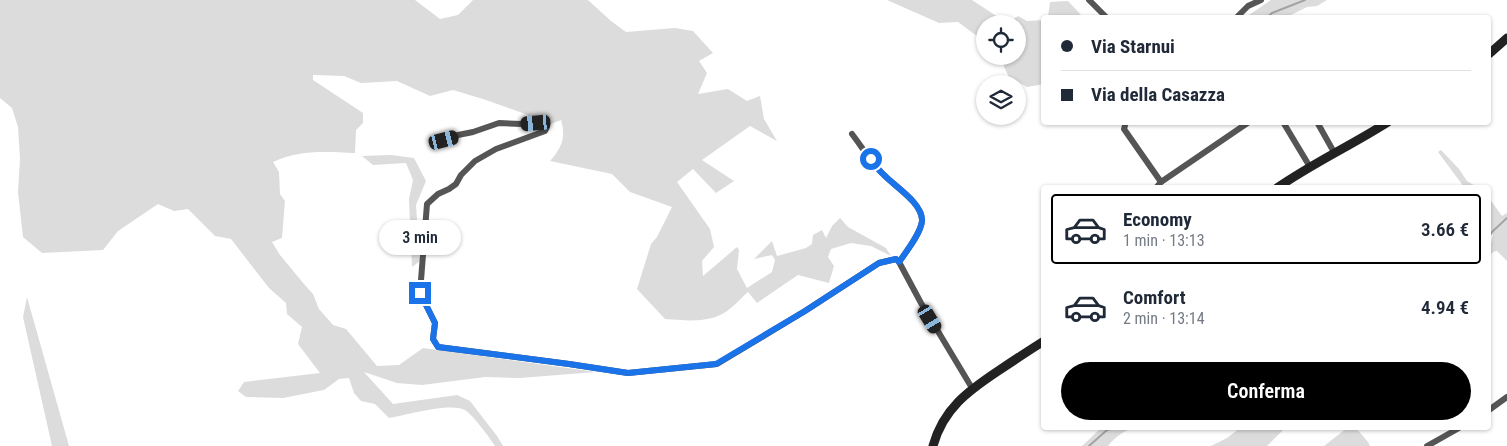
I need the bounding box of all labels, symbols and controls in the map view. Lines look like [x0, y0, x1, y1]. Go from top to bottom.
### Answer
map controls [976, 15, 1026, 125]
button: locate [976, 15, 1026, 65]
text: Via Starnui [1091, 35, 1175, 58]
button: layers [976, 75, 1026, 125]
text: Via della Casazza [1091, 83, 1225, 106]
car [520, 114, 551, 132]
car [427, 129, 460, 151]
route start [860, 148, 882, 170]
icon: car [1063, 207, 1108, 252]
text: Economy [1123, 208, 1192, 231]
text: 3.66 € [1421, 218, 1469, 241]
callout: 3 min [379, 220, 461, 256]
text: 3 min [402, 228, 438, 247]
text: 1 min · 13:13 [1123, 231, 1205, 250]
route end [409, 282, 431, 304]
icon: car [1063, 285, 1108, 330]
text: Comfort [1123, 286, 1186, 309]
text: 4.94 € [1421, 296, 1469, 319]
car [915, 302, 944, 336]
text: 2 min · 13:14 [1123, 309, 1205, 328]
button: Conferma [1061, 362, 1471, 420]

